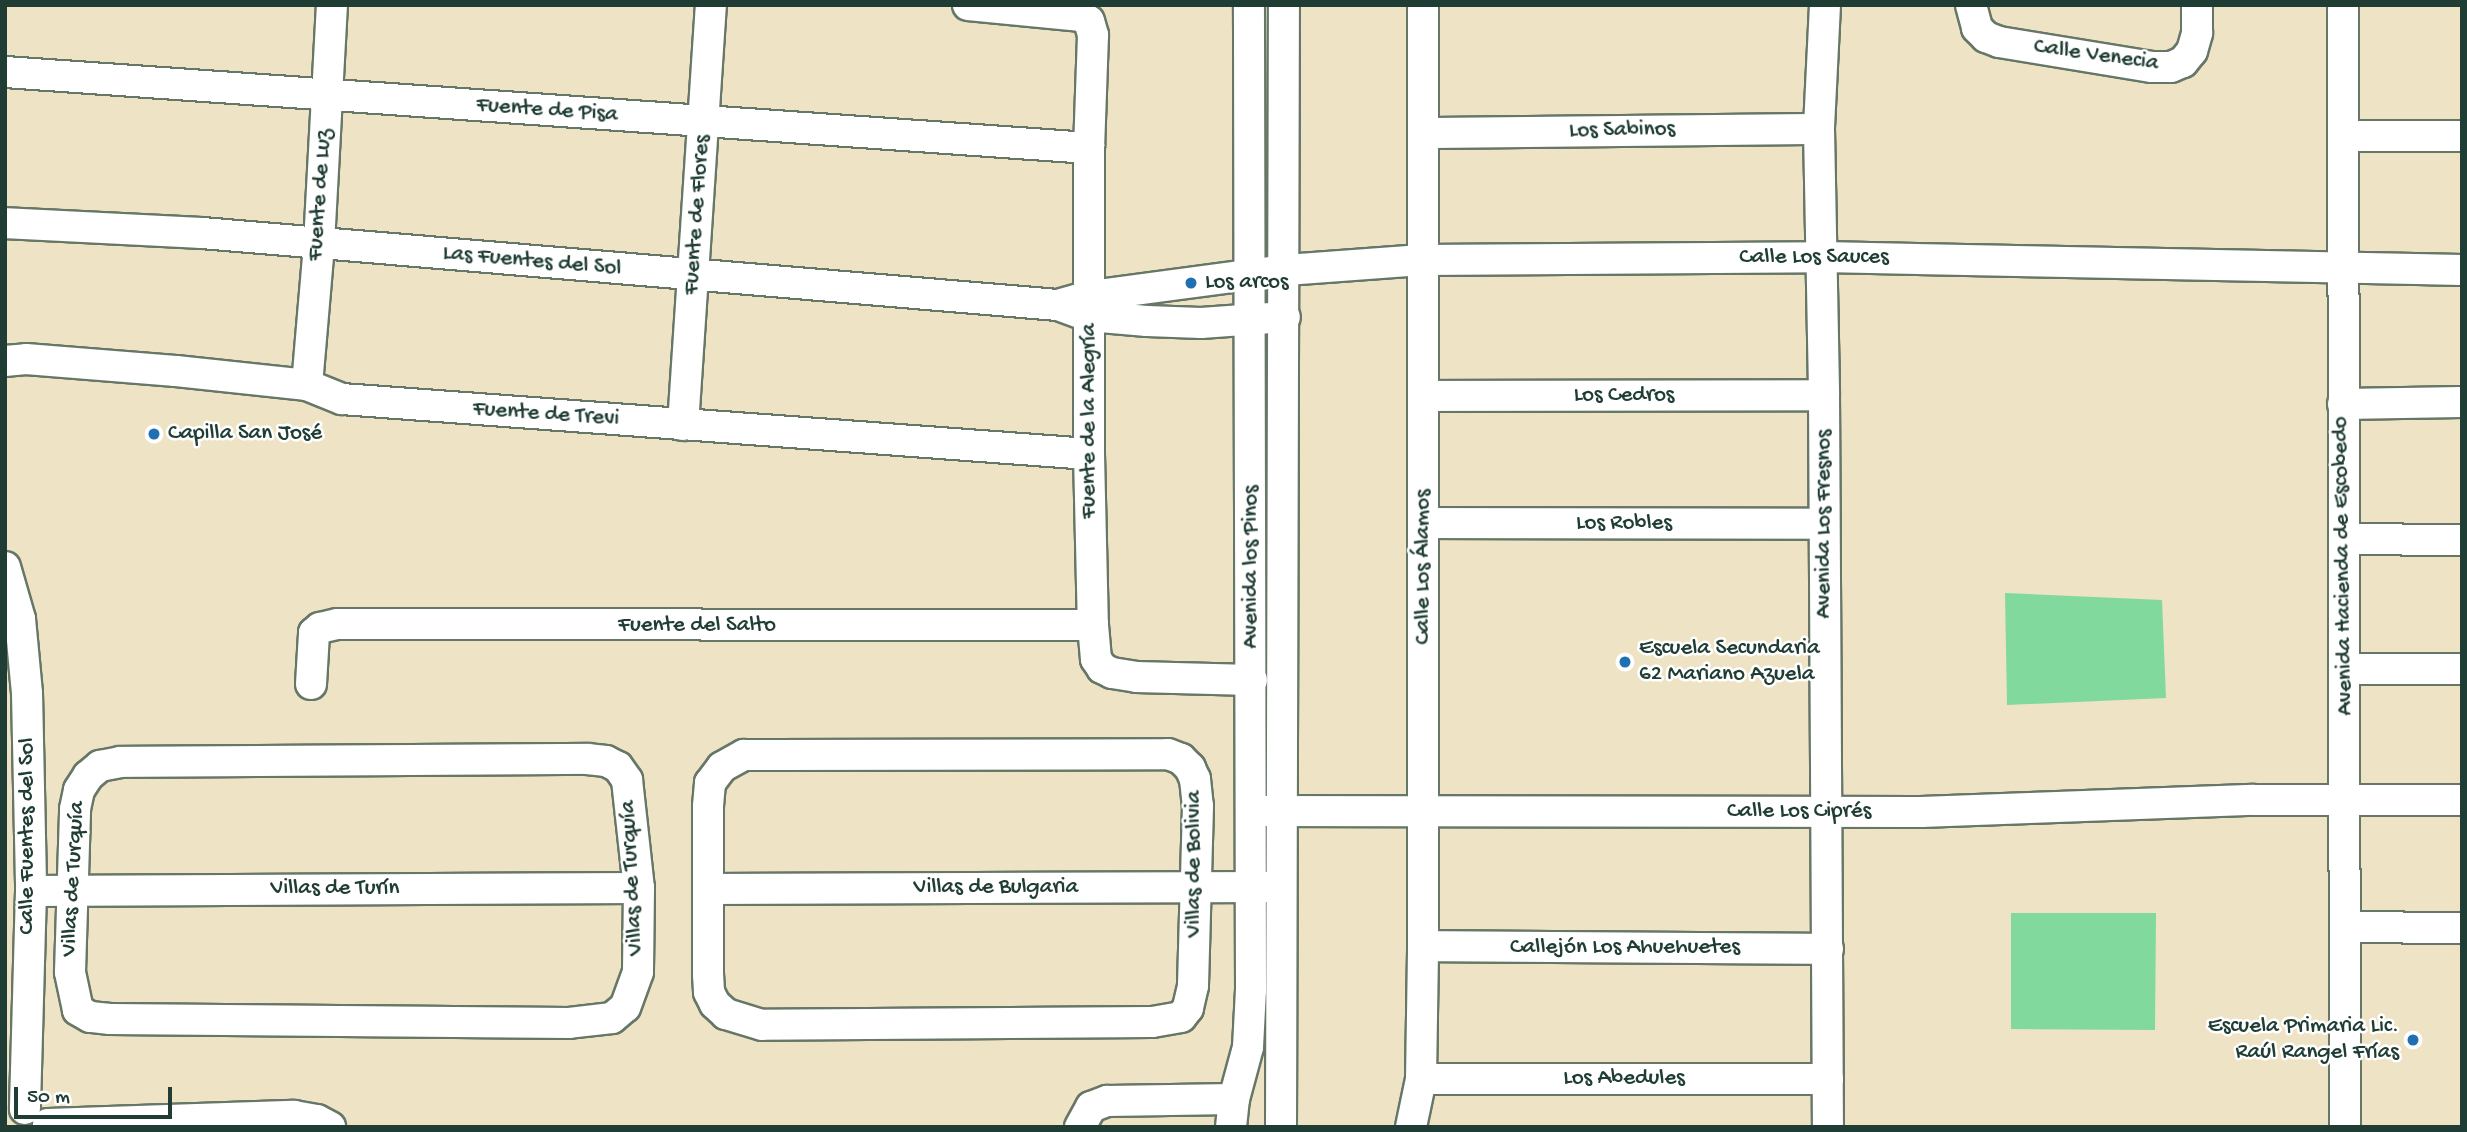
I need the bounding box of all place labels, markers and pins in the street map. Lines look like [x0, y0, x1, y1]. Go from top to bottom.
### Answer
place label: Los arcos [1205, 269, 1288, 297]
marker: Los arcos [1183, 275, 1199, 291]
place label: Capilla San José [168, 420, 322, 448]
marker: Capilla San José [146, 426, 162, 442]
place label: Escuela Secundaria 62 Mariano Azuela [1639, 635, 1820, 689]
marker: Escuela Secundaria 62 Mariano Azuela [1617, 654, 1633, 670]
place label: Escuela Primaria Lic. Raúl Rangel Frías [2208, 1013, 2399, 1067]
marker: Escuela Primaria Lic. Raúl Rangel Frías [2405, 1032, 2421, 1048]

